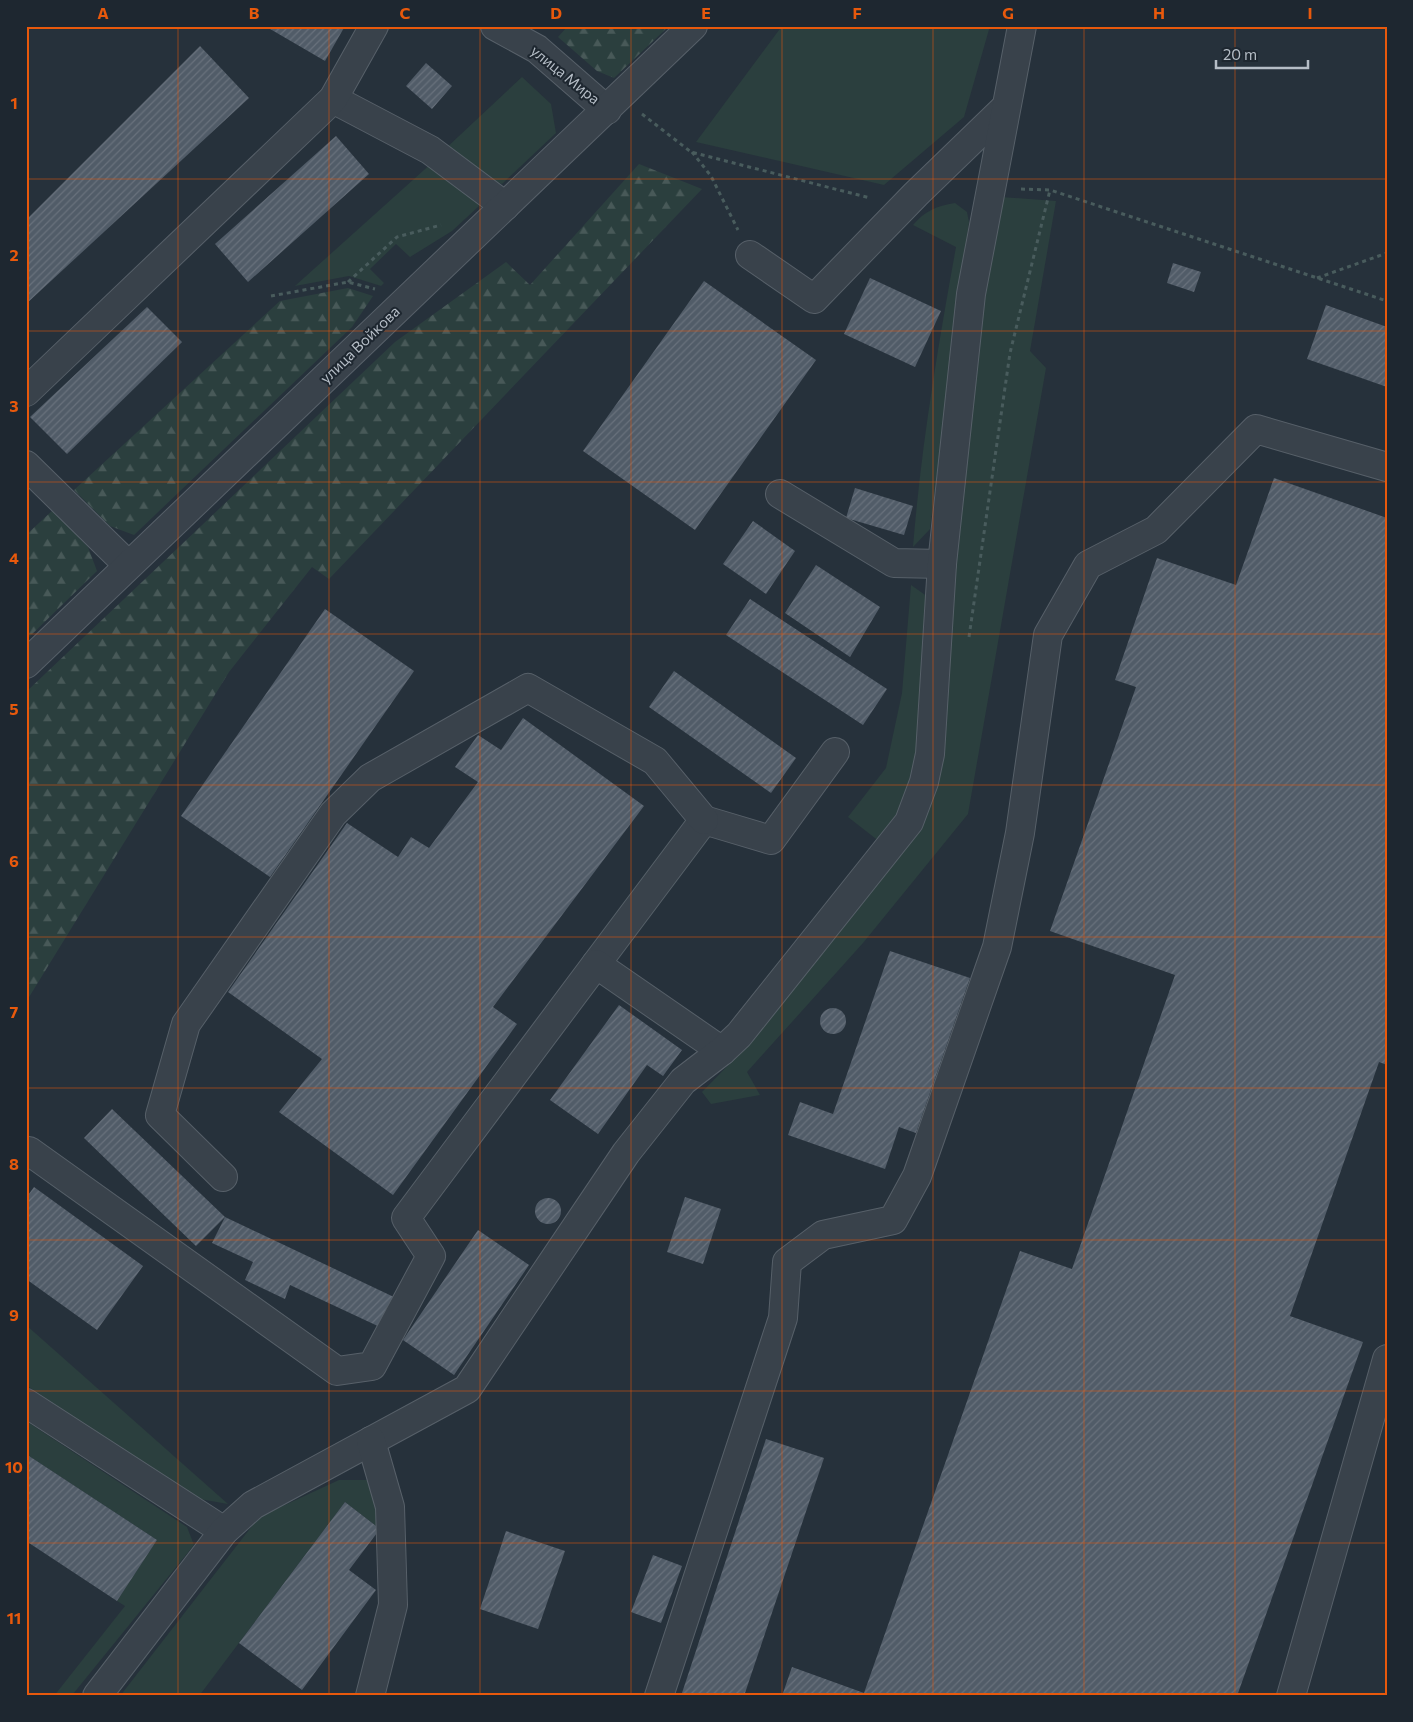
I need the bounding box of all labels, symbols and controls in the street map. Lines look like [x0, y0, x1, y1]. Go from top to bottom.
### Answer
text: A [97, 3, 109, 22]
text: B [249, 3, 260, 22]
text: C [400, 3, 411, 22]
text: D [550, 3, 562, 22]
text: E [701, 3, 711, 22]
text: F [852, 3, 862, 22]
text: G [1002, 3, 1014, 22]
text: H [1153, 3, 1165, 22]
text: I [1307, 3, 1313, 22]
scale bar [1216, 38, 1308, 70]
street label: улица Мира [528, 41, 604, 107]
text: 20 m [1223, 45, 1257, 63]
text: 1 [10, 93, 18, 112]
text: 2 [9, 245, 19, 264]
street label: улица Войкова [316, 302, 403, 387]
text: 3 [9, 396, 19, 415]
text: 4 [9, 548, 19, 567]
text: 5 [9, 699, 19, 718]
text: 6 [9, 851, 19, 870]
text: 7 [10, 1002, 19, 1021]
text: 8 [9, 1154, 19, 1173]
text: 9 [9, 1305, 19, 1324]
text: 10 [5, 1457, 23, 1476]
text: 11 [7, 1608, 21, 1627]

